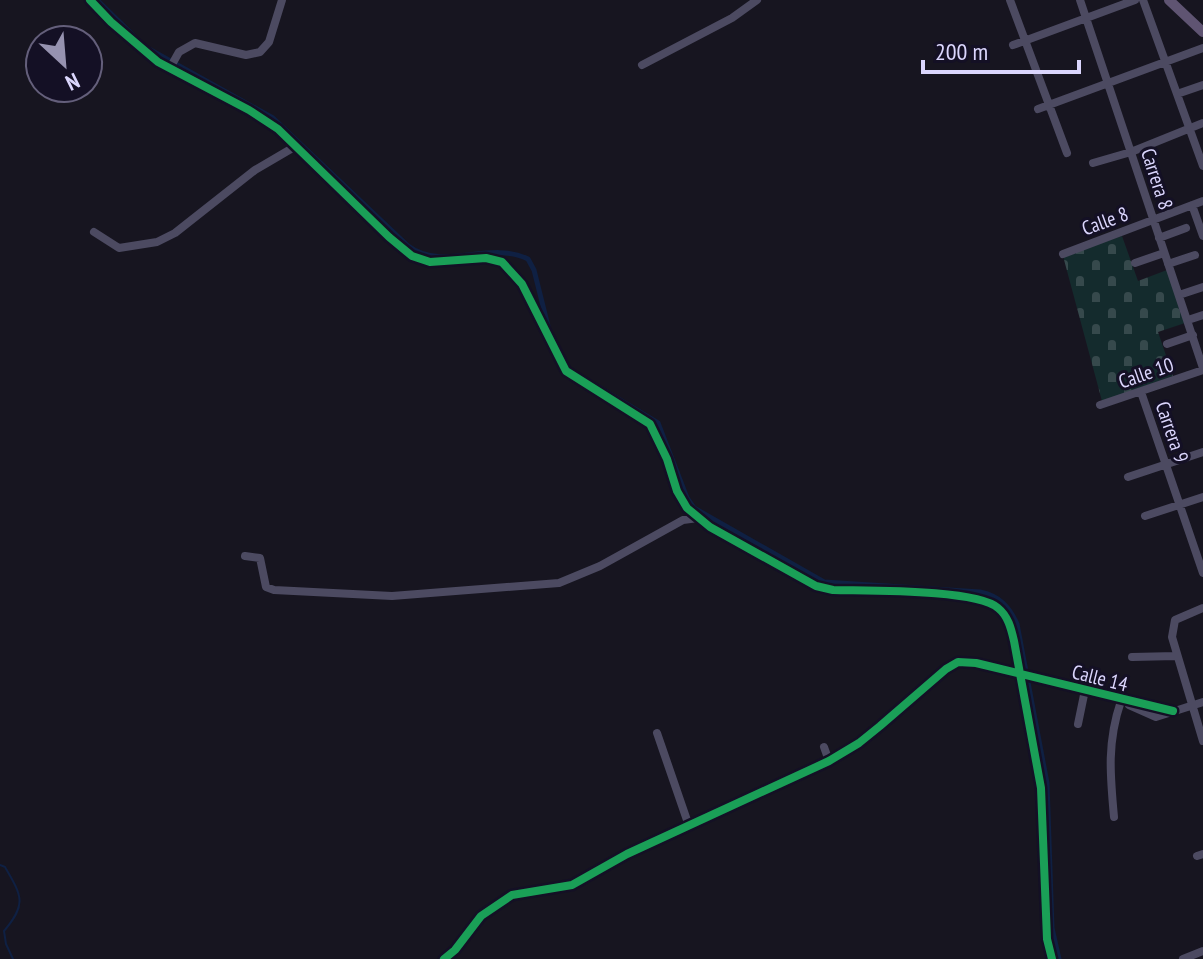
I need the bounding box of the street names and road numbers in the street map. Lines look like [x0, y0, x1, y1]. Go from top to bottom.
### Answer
street label: Carrera 8 [1135, 145, 1179, 213]
street label: Calle 8 [1078, 201, 1132, 241]
street label: Calle 10 [1115, 351, 1177, 395]
street label: Carrera 9 [1149, 398, 1195, 466]
street label: Calle 14 [1069, 659, 1131, 697]

